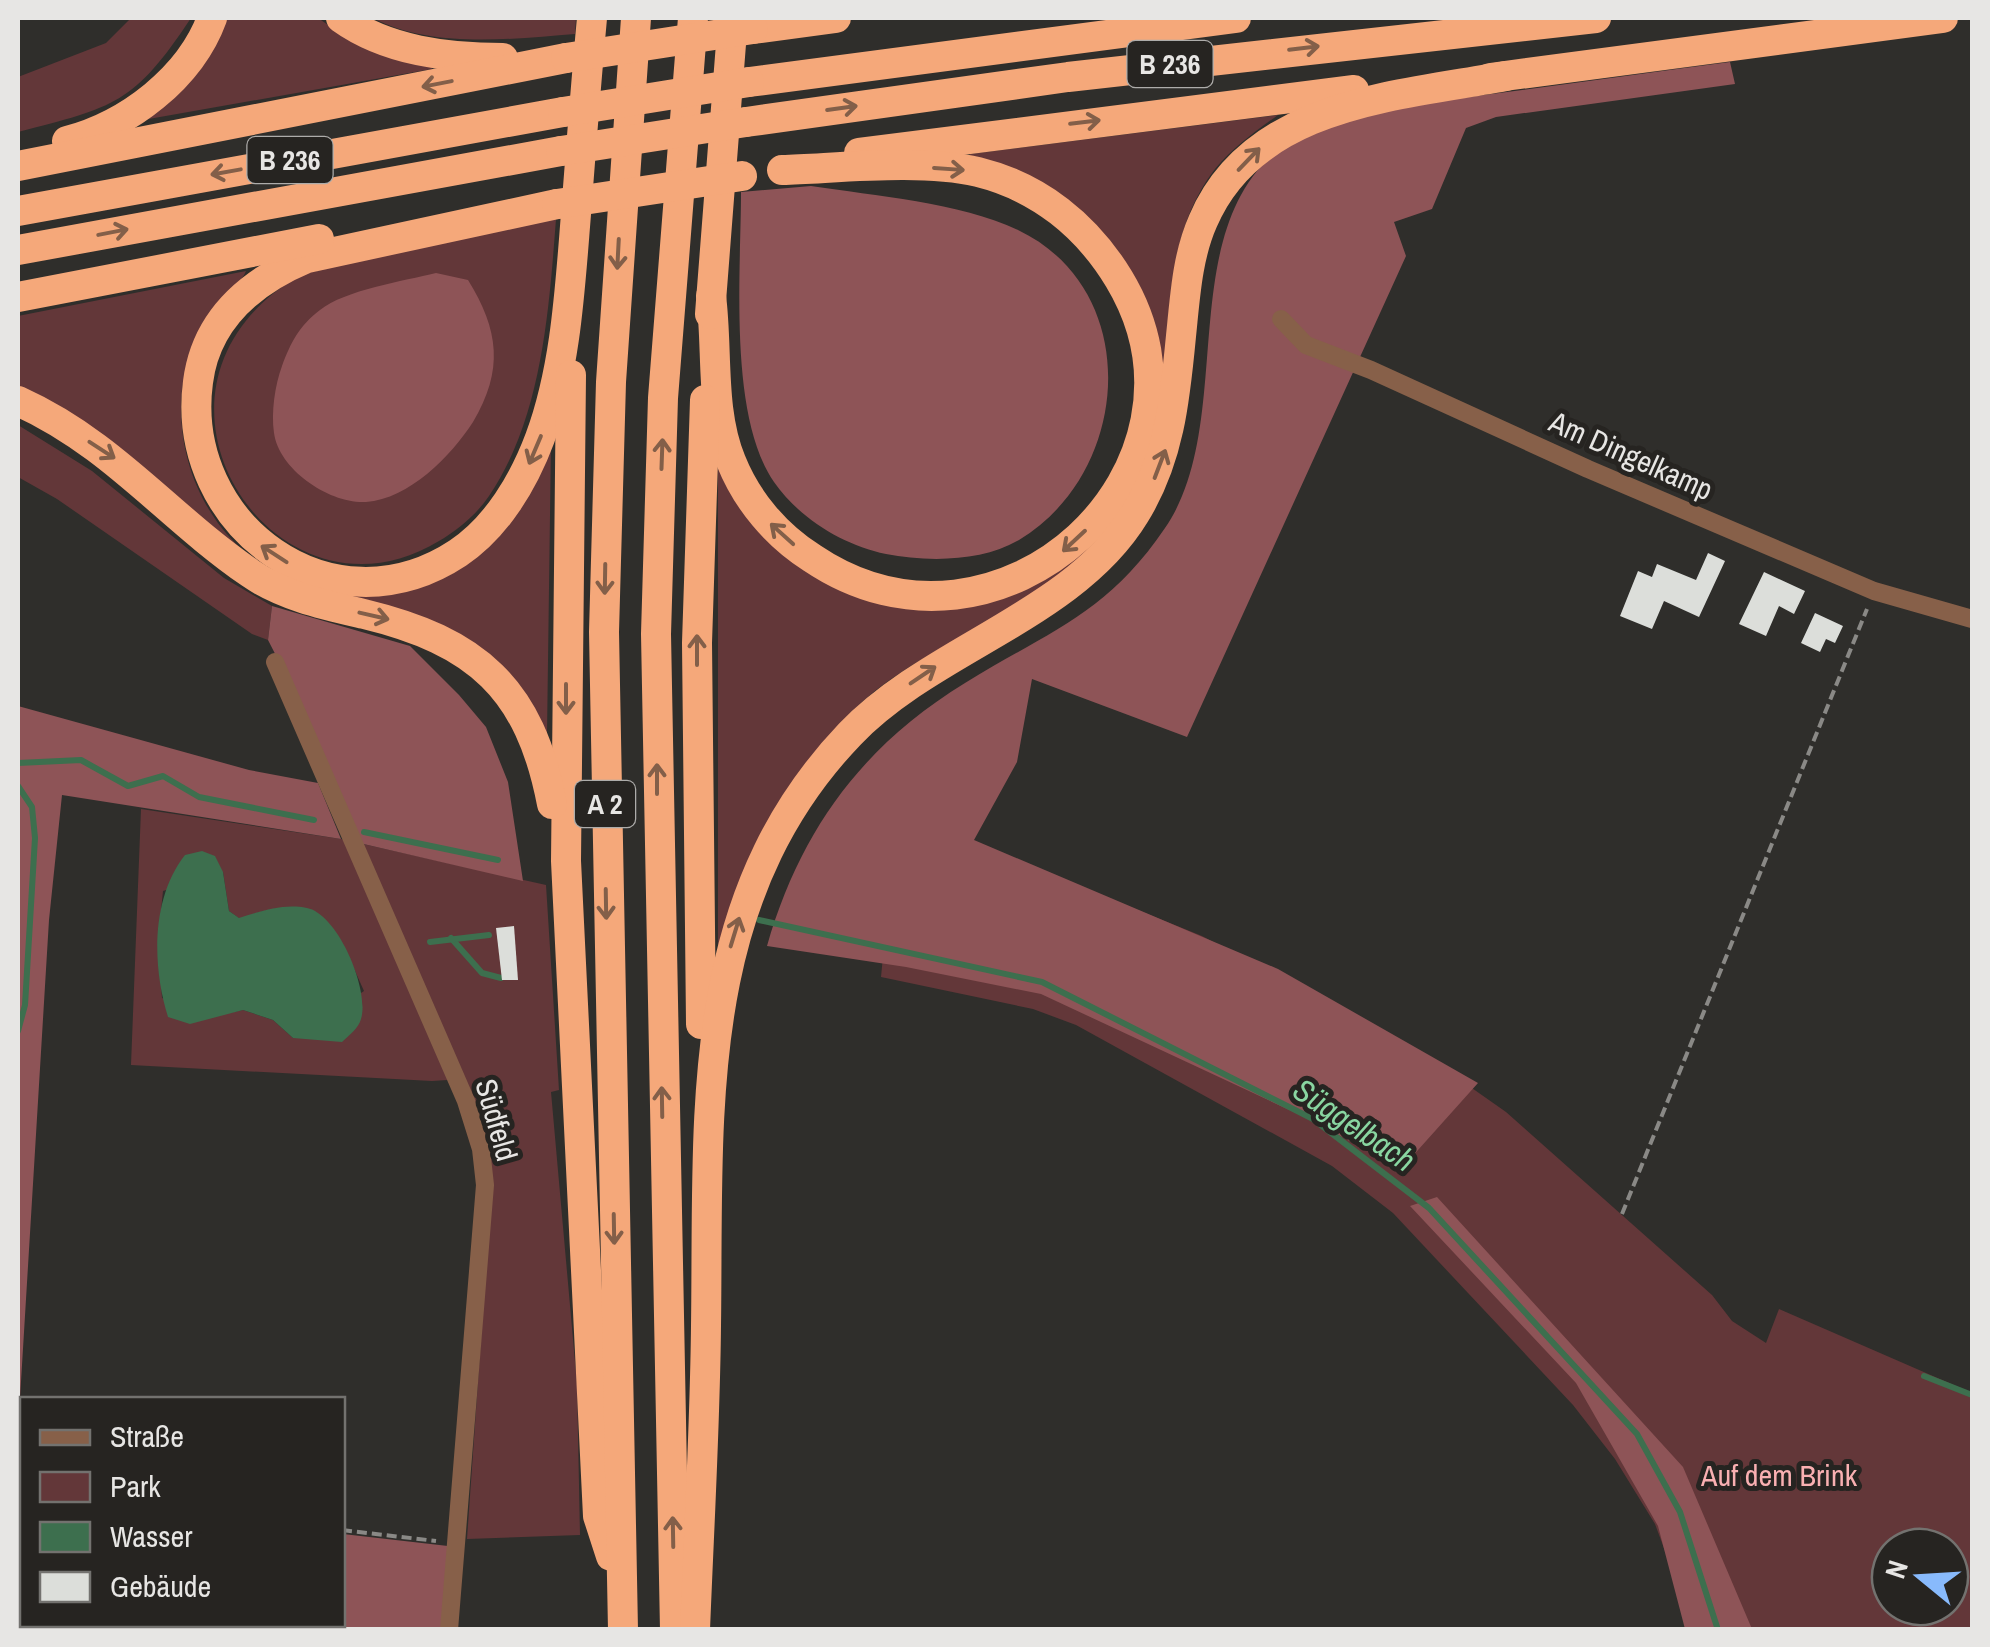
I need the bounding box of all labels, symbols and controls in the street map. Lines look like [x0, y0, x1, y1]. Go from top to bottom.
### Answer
one-way arrow [1287, 38, 1319, 57]
road number: B 236 [1128, 41, 1212, 87]
one-way arrow [421, 75, 453, 94]
one-way arrow [826, 99, 858, 117]
one-way arrow [1069, 112, 1101, 131]
road number: B 236 [248, 137, 332, 183]
one-way arrow [1236, 148, 1260, 172]
one-way arrow [933, 160, 965, 179]
one-way arrow [210, 163, 242, 182]
one-way arrow [96, 221, 128, 240]
one-way arrow [608, 238, 627, 270]
street label: Am Dingelkamp [1542, 401, 1719, 509]
one-way arrow [525, 434, 543, 465]
one-way arrow [652, 438, 671, 470]
one-way arrow [87, 439, 116, 460]
one-way arrow [1152, 449, 1170, 480]
one-way arrow [770, 523, 795, 546]
one-way arrow [1062, 529, 1087, 552]
one-way arrow [260, 543, 289, 564]
one-way arrow [596, 562, 614, 594]
one-way arrow [357, 608, 389, 626]
one-way arrow [688, 634, 706, 666]
one-way arrow [909, 665, 937, 686]
one-way arrow [556, 682, 576, 715]
one-way arrow [648, 763, 666, 796]
road number: A 2 [575, 781, 635, 827]
one-way arrow [597, 887, 616, 919]
one-way arrow [727, 916, 745, 948]
water label: Süggelbach [1285, 1068, 1424, 1181]
street label: Südfeld [466, 1074, 528, 1165]
one-way arrow [652, 1087, 672, 1120]
one-way arrow [604, 1212, 623, 1244]
legend [20, 1397, 345, 1627]
text: Straße [110, 1416, 184, 1456]
park label: Auf dem Brink [1700, 1455, 1858, 1495]
text: Park [110, 1466, 161, 1506]
text: Wasser [110, 1516, 193, 1556]
one-way arrow [663, 1517, 682, 1549]
north arrow [1870, 1527, 1970, 1627]
text: N [1876, 1556, 1917, 1583]
text: Gebäude [110, 1566, 211, 1606]

